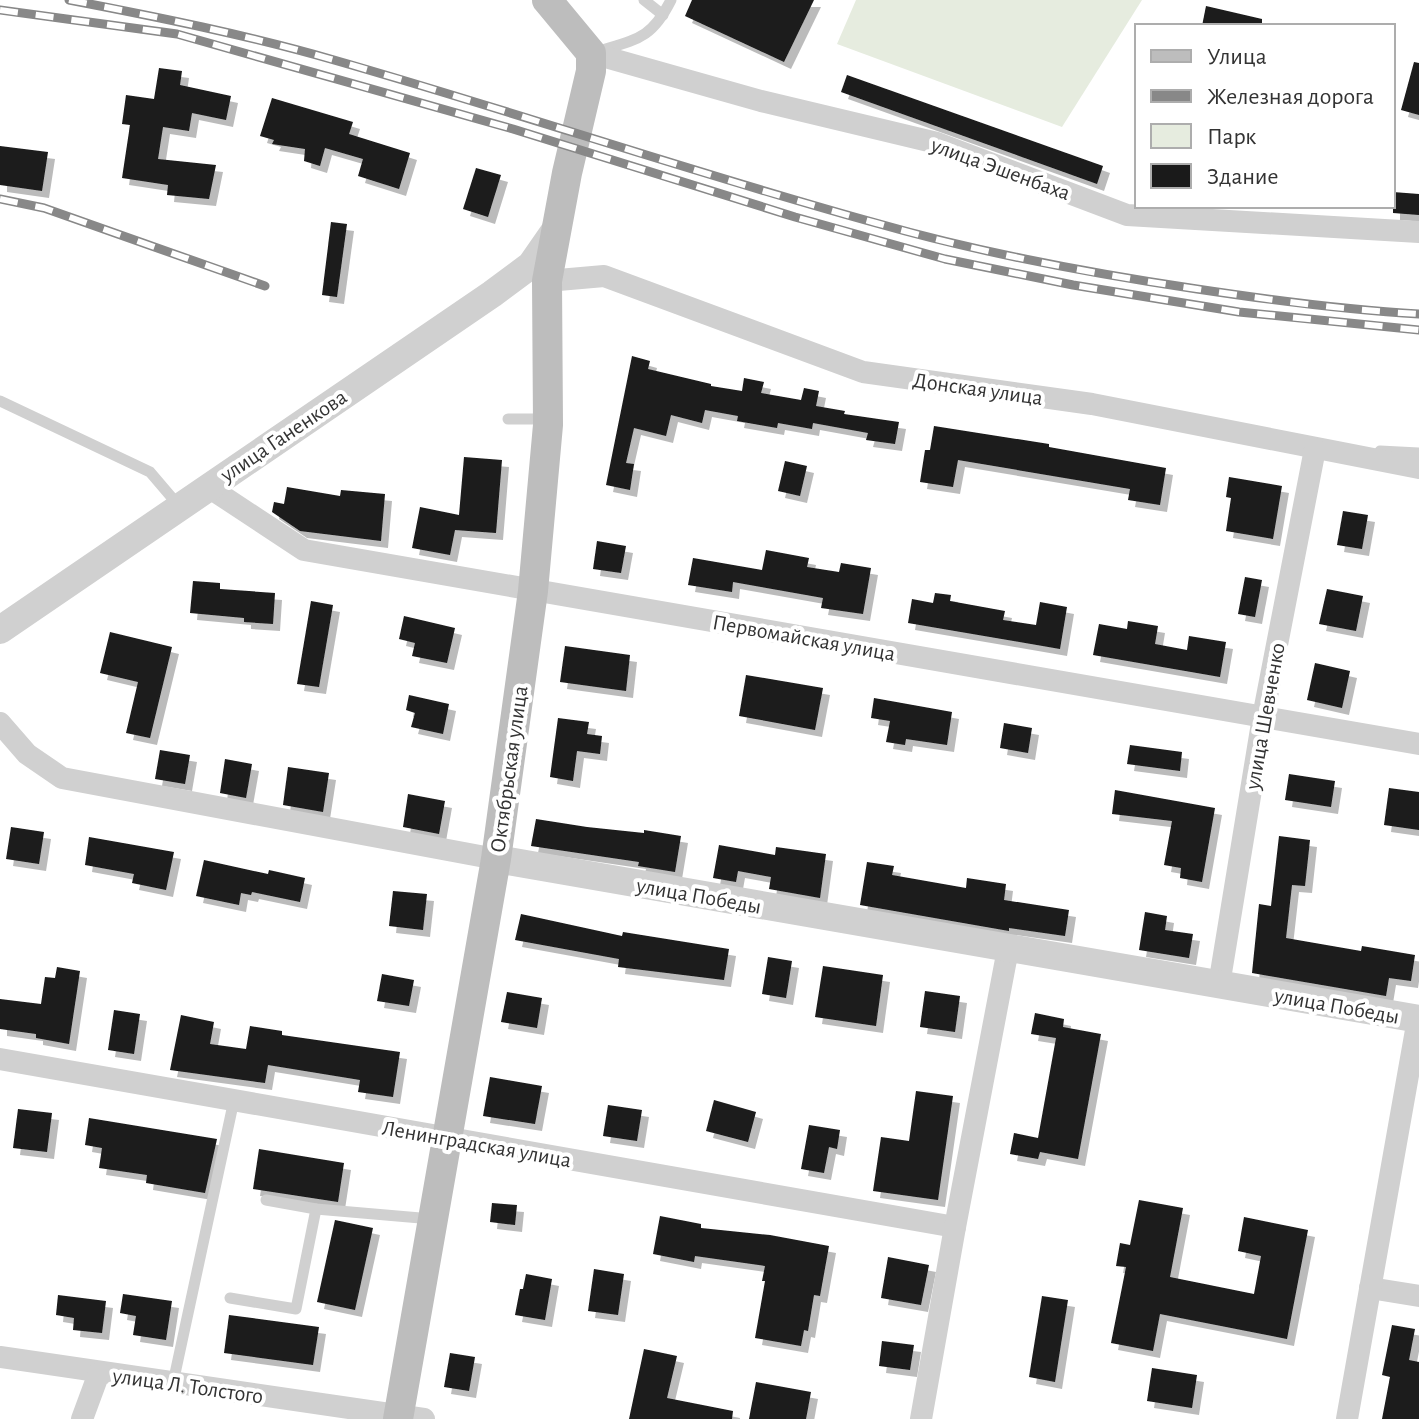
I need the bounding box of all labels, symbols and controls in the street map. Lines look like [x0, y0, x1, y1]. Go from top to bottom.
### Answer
legend [1135, 24, 1395, 208]
text: Улица [1207, 45, 1267, 69]
text: Железная дорога [1207, 85, 1374, 109]
text: Парк [1207, 125, 1256, 149]
street label: улица Эшенбаха [927, 133, 1073, 204]
text: Здание [1207, 165, 1278, 189]
street label: Донская улица [912, 369, 1044, 409]
street label: улица Ганенкова [216, 386, 351, 487]
street label: Первомайская улица [711, 611, 897, 665]
street label: улица Шевченко [1241, 641, 1289, 792]
street label: Октябрьская улица [486, 684, 532, 854]
street label: улица Победы [634, 874, 763, 918]
street label: улица Победы [1272, 984, 1401, 1028]
street label: Ленинградская улица [381, 1117, 573, 1171]
street label: улица Л. Толстого [110, 1364, 264, 1407]

